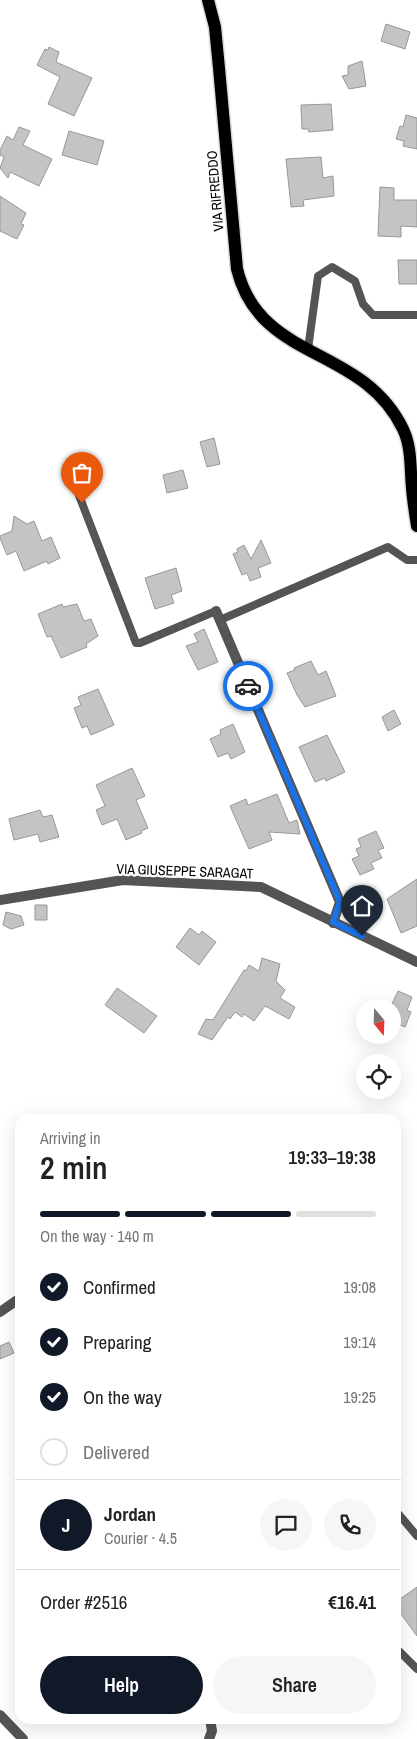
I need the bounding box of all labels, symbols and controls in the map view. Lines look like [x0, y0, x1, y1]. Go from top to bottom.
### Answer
street label: VIA RIFREDDO [202, 150, 227, 232]
pin [61, 452, 103, 503]
icon: bag [68, 459, 96, 487]
courier [223, 661, 273, 711]
icon: car [234, 672, 262, 700]
street label: VIA GIUSEPPE SARAGAT [116, 860, 254, 882]
pin [341, 885, 383, 936]
icon: home [348, 892, 376, 920]
north arrow [356, 999, 401, 1044]
map controls [356, 999, 401, 1099]
button: locate [356, 1054, 401, 1099]
text: Arriving in [40, 1127, 101, 1149]
text: 19:33–19:38 [288, 1144, 376, 1170]
text: 2 min [40, 1146, 108, 1189]
text: On the way · 140 m [40, 1225, 154, 1247]
icon: check [40, 1273, 68, 1301]
text: Confirmed [83, 1274, 156, 1300]
text: 19:08 [343, 1276, 376, 1298]
icon: check [40, 1328, 68, 1356]
text: Preparing [83, 1329, 151, 1355]
text: 19:14 [343, 1331, 376, 1353]
icon: check [40, 1383, 68, 1411]
text: On the way [83, 1384, 162, 1410]
text: 19:25 [343, 1386, 376, 1408]
text: Delivered [83, 1439, 150, 1465]
button: chat [260, 1499, 312, 1551]
button: phone [324, 1499, 376, 1551]
text: Jordan [104, 1501, 156, 1527]
text: J [62, 1512, 70, 1538]
text: Courier · 4.5 [104, 1527, 177, 1549]
text: Order #2516 [40, 1589, 127, 1615]
text: €16.41 [328, 1589, 376, 1615]
button: Help [40, 1656, 203, 1714]
button: Share [213, 1656, 376, 1714]

